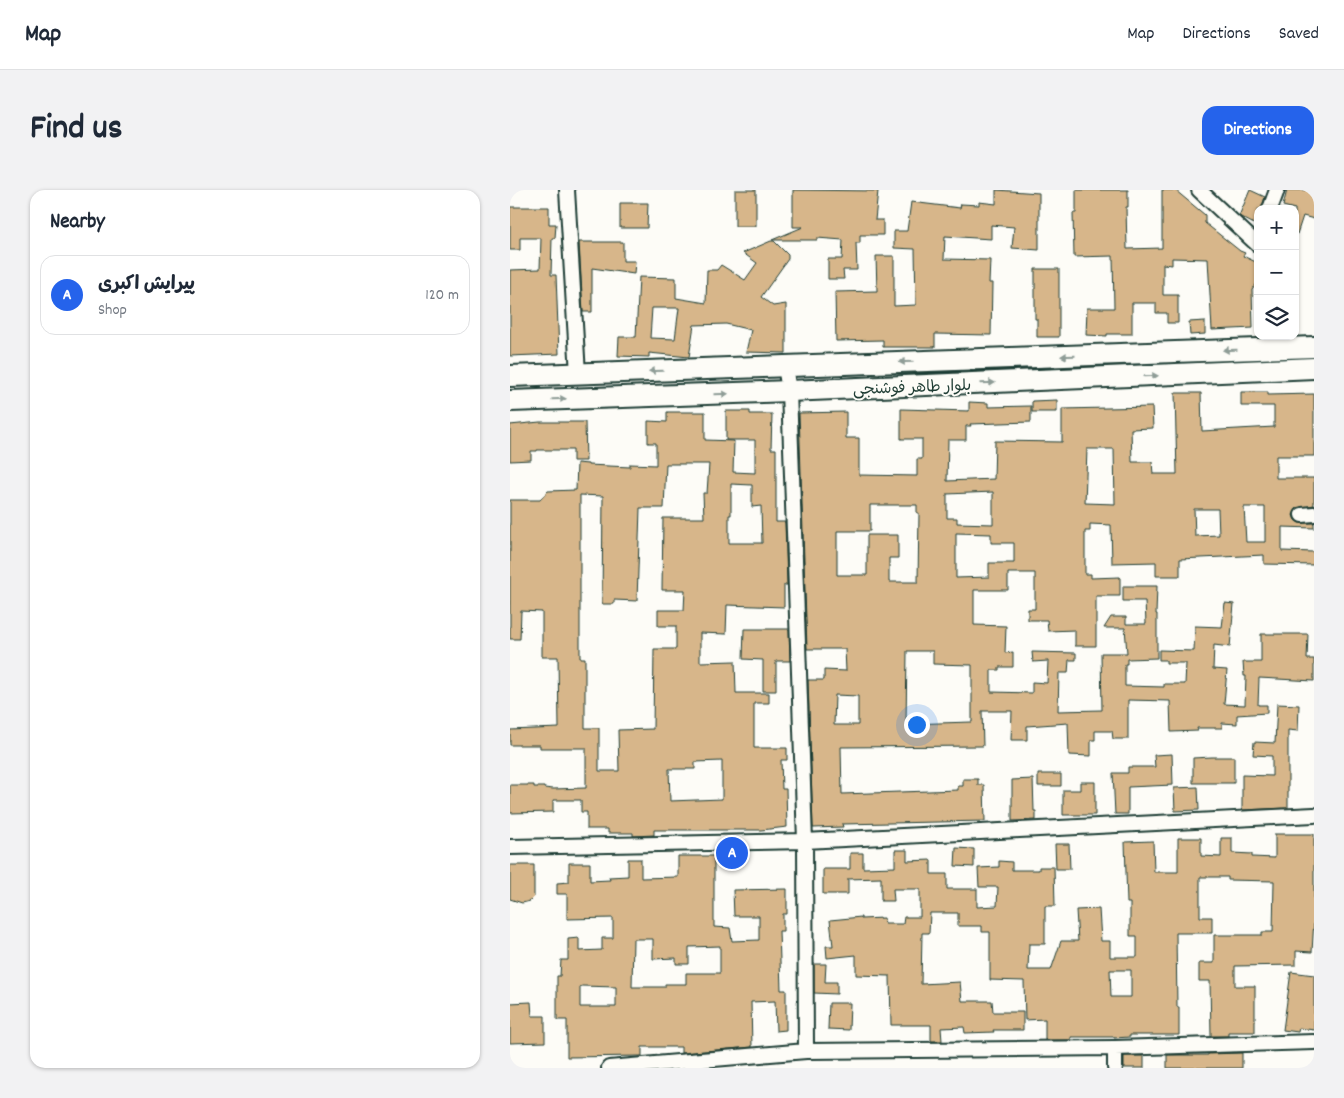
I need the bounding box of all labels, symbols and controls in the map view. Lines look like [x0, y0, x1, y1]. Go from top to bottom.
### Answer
text: Map [25, 18, 61, 52]
text: Map [1127, 22, 1154, 47]
text: Directions [1182, 22, 1251, 47]
text: Saved [1279, 22, 1319, 47]
text: Find us [30, 105, 122, 155]
button: Directions [1202, 106, 1314, 155]
map controls [1254, 205, 1299, 340]
button: + [1254, 205, 1299, 250]
text: Nearby [50, 208, 105, 238]
button: − [1254, 250, 1299, 295]
text: پیرایش اکبری [98, 272, 195, 299]
text: A [63, 284, 71, 307]
text: 120 m [425, 284, 459, 307]
button: layers [1254, 295, 1299, 340]
text: Shop [98, 299, 127, 322]
one-way arrow [1222, 346, 1238, 354]
one-way arrow [1060, 352, 1076, 360]
one-way arrow [897, 358, 913, 366]
one-way arrow [647, 367, 663, 375]
one-way arrow [1143, 371, 1159, 379]
street label: بلوار طاهر فوشنجی [852, 375, 972, 402]
one-way arrow [981, 378, 997, 386]
one-way arrow [713, 389, 729, 397]
one-way arrow [551, 395, 567, 403]
your location [904, 712, 930, 738]
pin: A [716, 834, 748, 872]

